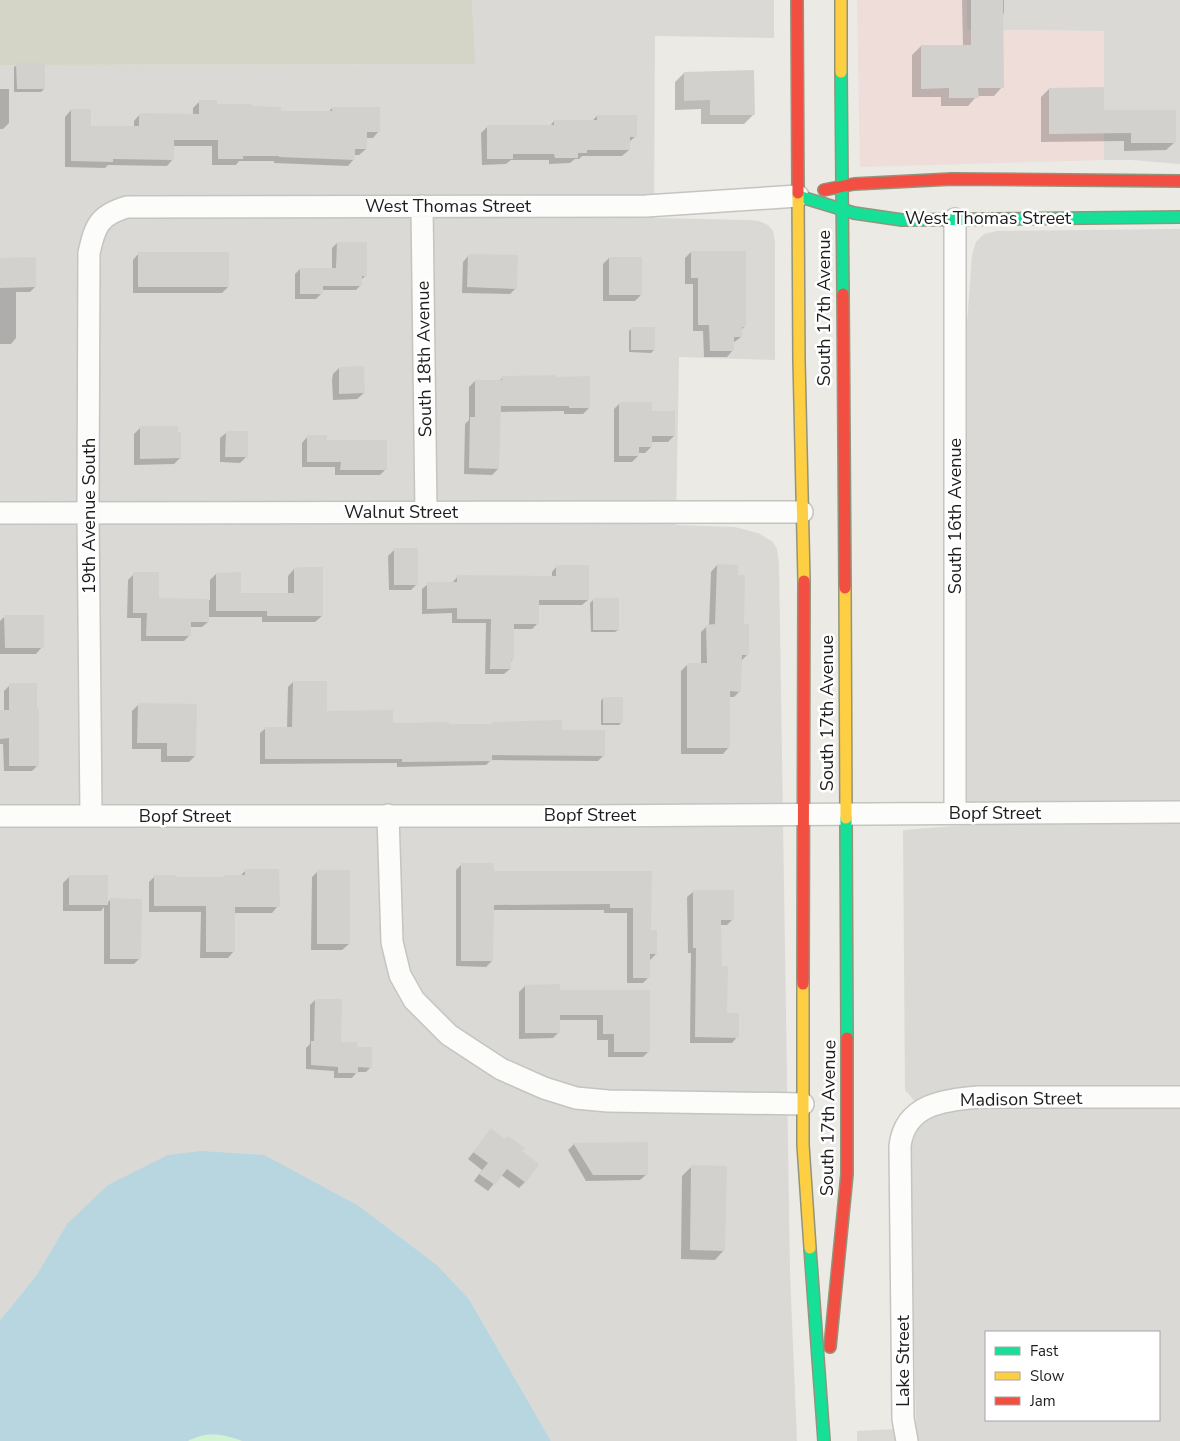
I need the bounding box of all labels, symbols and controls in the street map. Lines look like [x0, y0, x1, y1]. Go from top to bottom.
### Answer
street label: West Thomas Street [365, 194, 532, 218]
street label: West Thomas Street [905, 206, 1072, 230]
street label: South 17th Avenue [812, 230, 836, 386]
street label: South 18th Avenue [411, 281, 437, 437]
street label: 19th Avenue South [77, 438, 101, 594]
street label: South 16th Avenue [943, 438, 967, 594]
street label: Walnut Street [344, 500, 459, 524]
street label: South 17th Avenue [815, 635, 839, 791]
street label: Bopf Street [949, 801, 1042, 825]
street label: Bopf Street [544, 803, 637, 827]
street label: Bopf Street [139, 804, 232, 828]
street label: South 17th Avenue [815, 1040, 841, 1196]
street label: Madison Street [960, 1086, 1083, 1112]
street label: Lake Street [891, 1315, 915, 1407]
legend [985, 1331, 1160, 1421]
text: Fast [1030, 1341, 1059, 1361]
text: Slow [1030, 1366, 1065, 1386]
text: Jam [1029, 1391, 1056, 1411]

